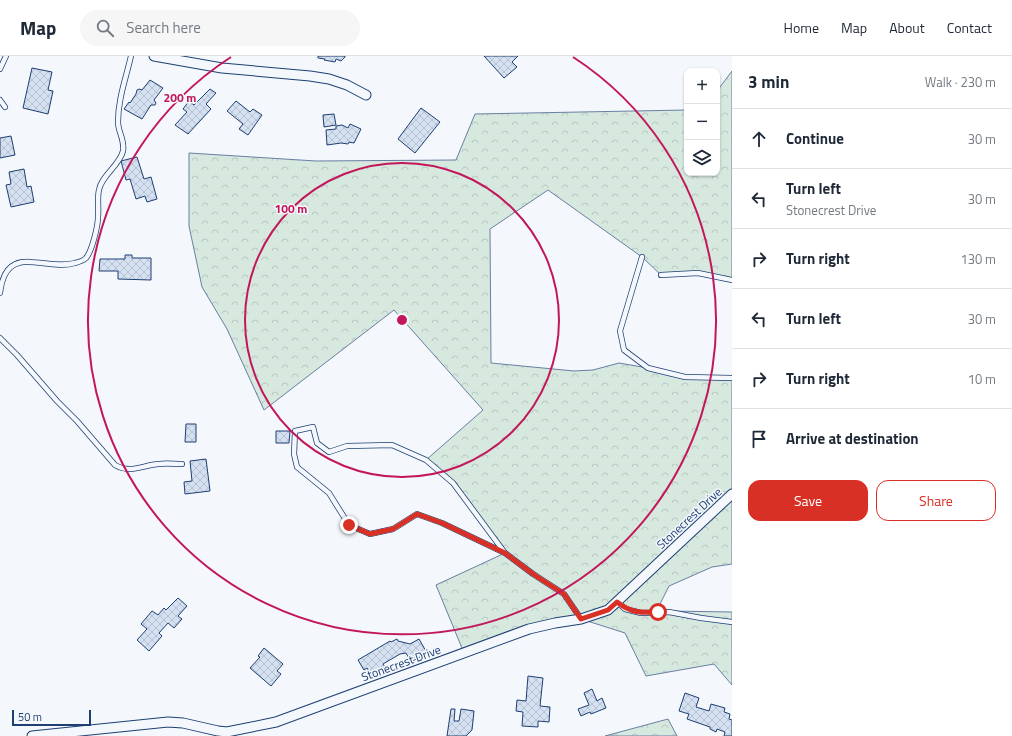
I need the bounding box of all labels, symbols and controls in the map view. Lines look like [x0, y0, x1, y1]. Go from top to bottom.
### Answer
search box [80, 10, 360, 46]
text: Map [20, 13, 56, 42]
text: Search here [126, 16, 201, 39]
icon: search [94, 17, 116, 39]
text: Home [784, 17, 819, 38]
text: Map [841, 17, 867, 38]
text: About [889, 17, 925, 38]
text: Contact [947, 17, 992, 38]
map controls [684, 68, 720, 176]
button: + [684, 68, 720, 104]
text: 3 min [748, 69, 789, 95]
text: Walk · 230 m [925, 72, 996, 92]
text: 200 m [164, 88, 196, 107]
button: − [684, 104, 720, 140]
text: Continue [786, 127, 844, 150]
icon: ahead [748, 128, 770, 150]
text: 30 m [968, 129, 996, 149]
button: layers [684, 140, 720, 176]
text: Turn left [786, 177, 841, 200]
icon: left [748, 188, 770, 210]
text: 30 m [968, 189, 996, 209]
text: 100 m [275, 199, 307, 218]
text: Stonecrest Drive [786, 200, 876, 220]
text: Turn right [786, 247, 850, 270]
icon: right [748, 248, 770, 270]
text: 130 m [960, 249, 996, 269]
text: Turn left [786, 307, 841, 330]
icon: left [748, 308, 770, 330]
text: 30 m [968, 309, 996, 329]
centre of rings [395, 313, 409, 327]
text: Turn right [786, 367, 850, 390]
icon: right [748, 368, 770, 390]
text: 10 m [968, 369, 996, 389]
text: Arrive at destination [786, 427, 919, 450]
icon: arrive [748, 428, 770, 450]
button: Save [748, 480, 868, 521]
button: Share [876, 480, 996, 521]
street label: Stonecrest Drive [652, 483, 726, 553]
route end [340, 516, 358, 534]
route start [649, 603, 667, 621]
street label: Stonecrest Drive [359, 640, 443, 686]
scale bar [12, 708, 91, 727]
text: 50 m [18, 709, 42, 725]

